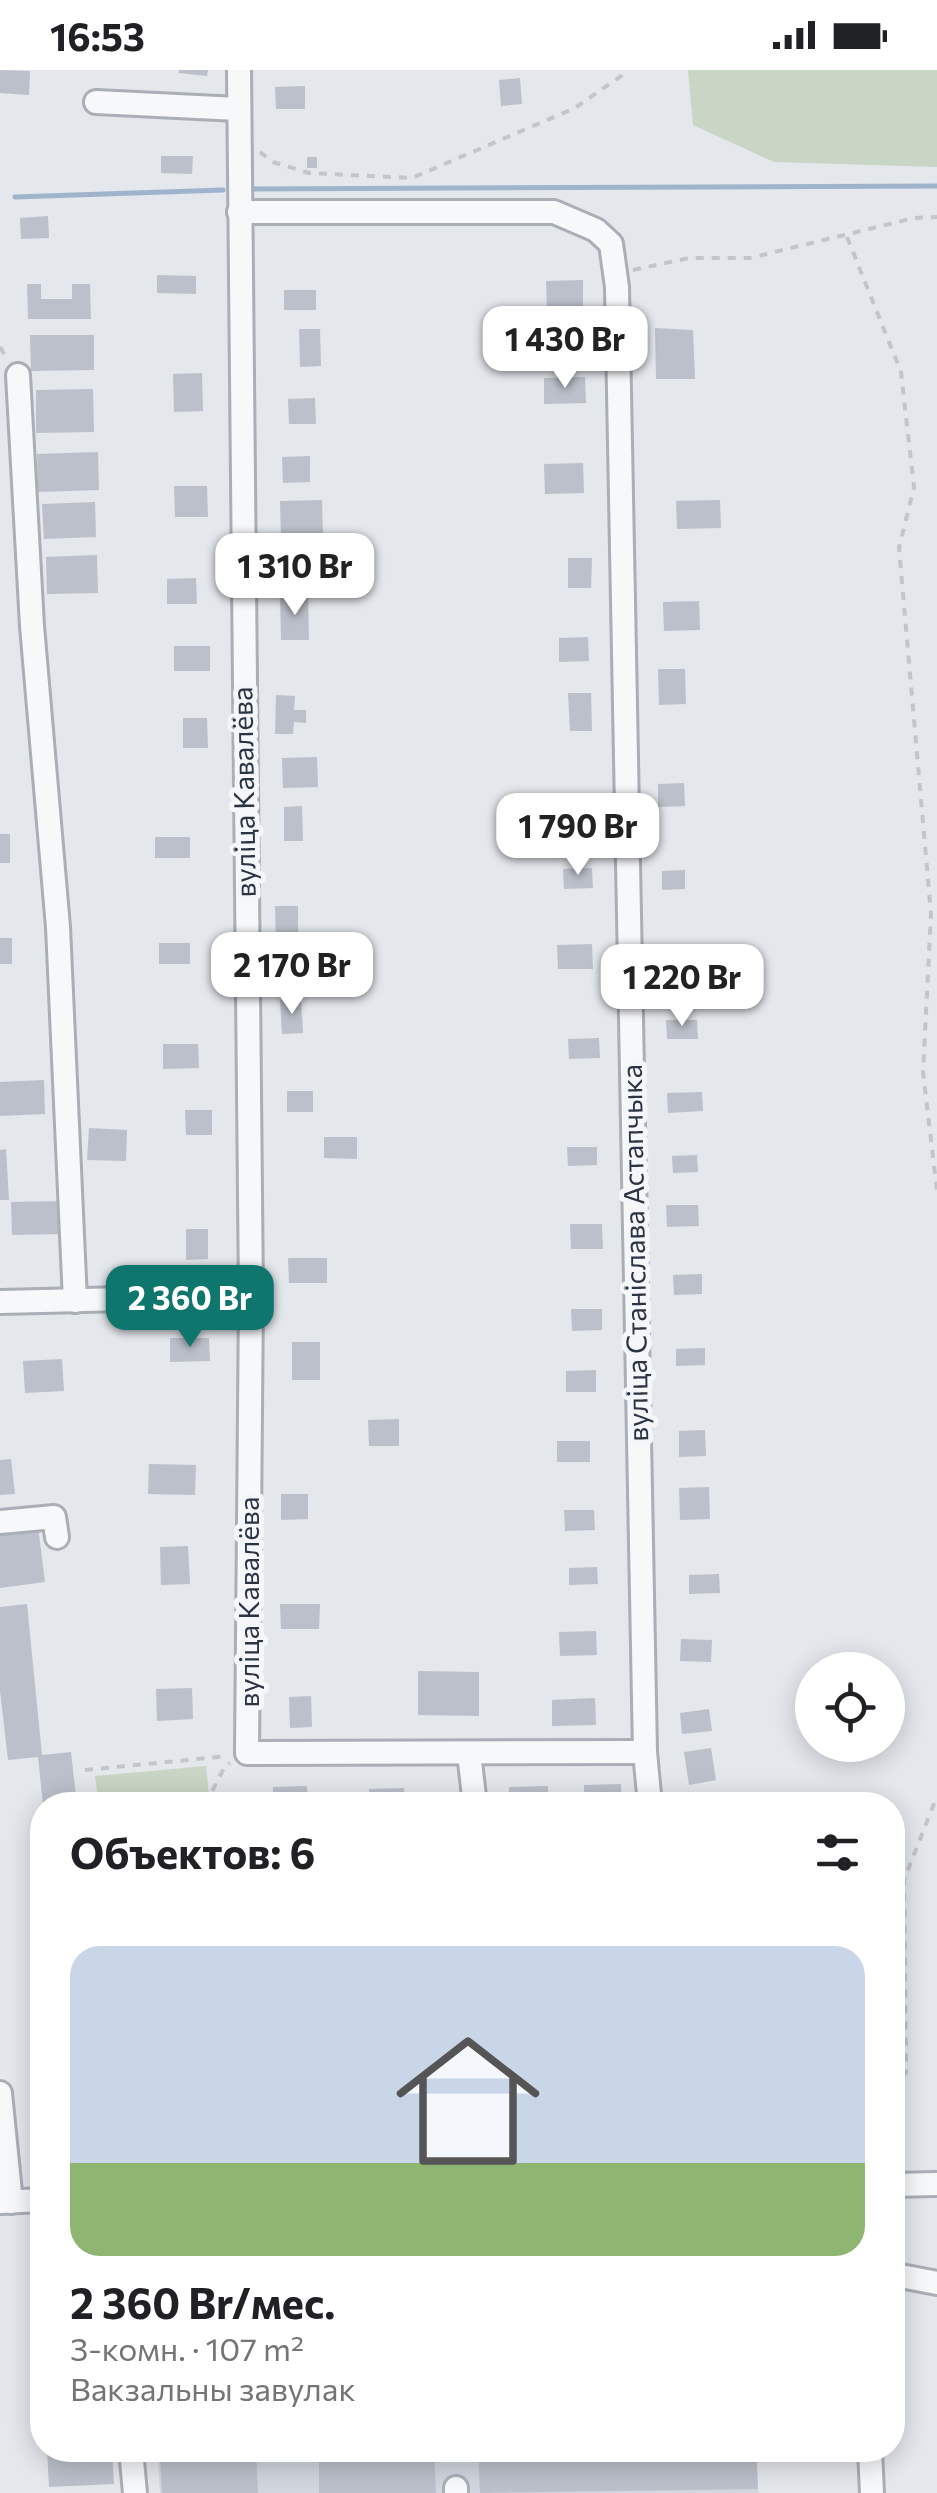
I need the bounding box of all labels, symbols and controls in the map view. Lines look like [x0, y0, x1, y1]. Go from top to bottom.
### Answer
text: 16:53 [50, 12, 145, 59]
pin: 1 430 Br [462, 306, 668, 391]
text: 1 430 Br [505, 318, 625, 358]
pin: 1 310 Br [192, 533, 398, 618]
text: 1 310 Br [237, 545, 353, 585]
street label: вуліца Кавалёва [224, 686, 262, 898]
pin: 1 790 Br [475, 793, 681, 878]
text: 1 790 Br [518, 805, 638, 845]
pin: 2 170 Br [189, 932, 395, 1017]
text: 2 170 Br [233, 944, 351, 984]
pin: 1 220 Br [579, 944, 785, 1029]
text: 1 220 Br [623, 956, 741, 996]
street label: вуліца Станіслава Астапчыка [614, 1064, 654, 1442]
pin: 2 360 Br [87, 1265, 293, 1350]
text: 2 360 Br [128, 1277, 252, 1317]
street label: вуліца Кавалёва [231, 1497, 265, 1707]
map controls [795, 1652, 905, 1762]
button: locate [795, 1652, 905, 1762]
icon: filters [810, 1825, 865, 1880]
text: Объектов: 6 [70, 1826, 315, 1878]
icon: home [378, 2011, 558, 2191]
text: 2 360 Br/мес. [70, 2276, 335, 2328]
text: 3-комн. · 107 m² [70, 2328, 304, 2368]
text: Вакзальны завулак [70, 2368, 356, 2408]

